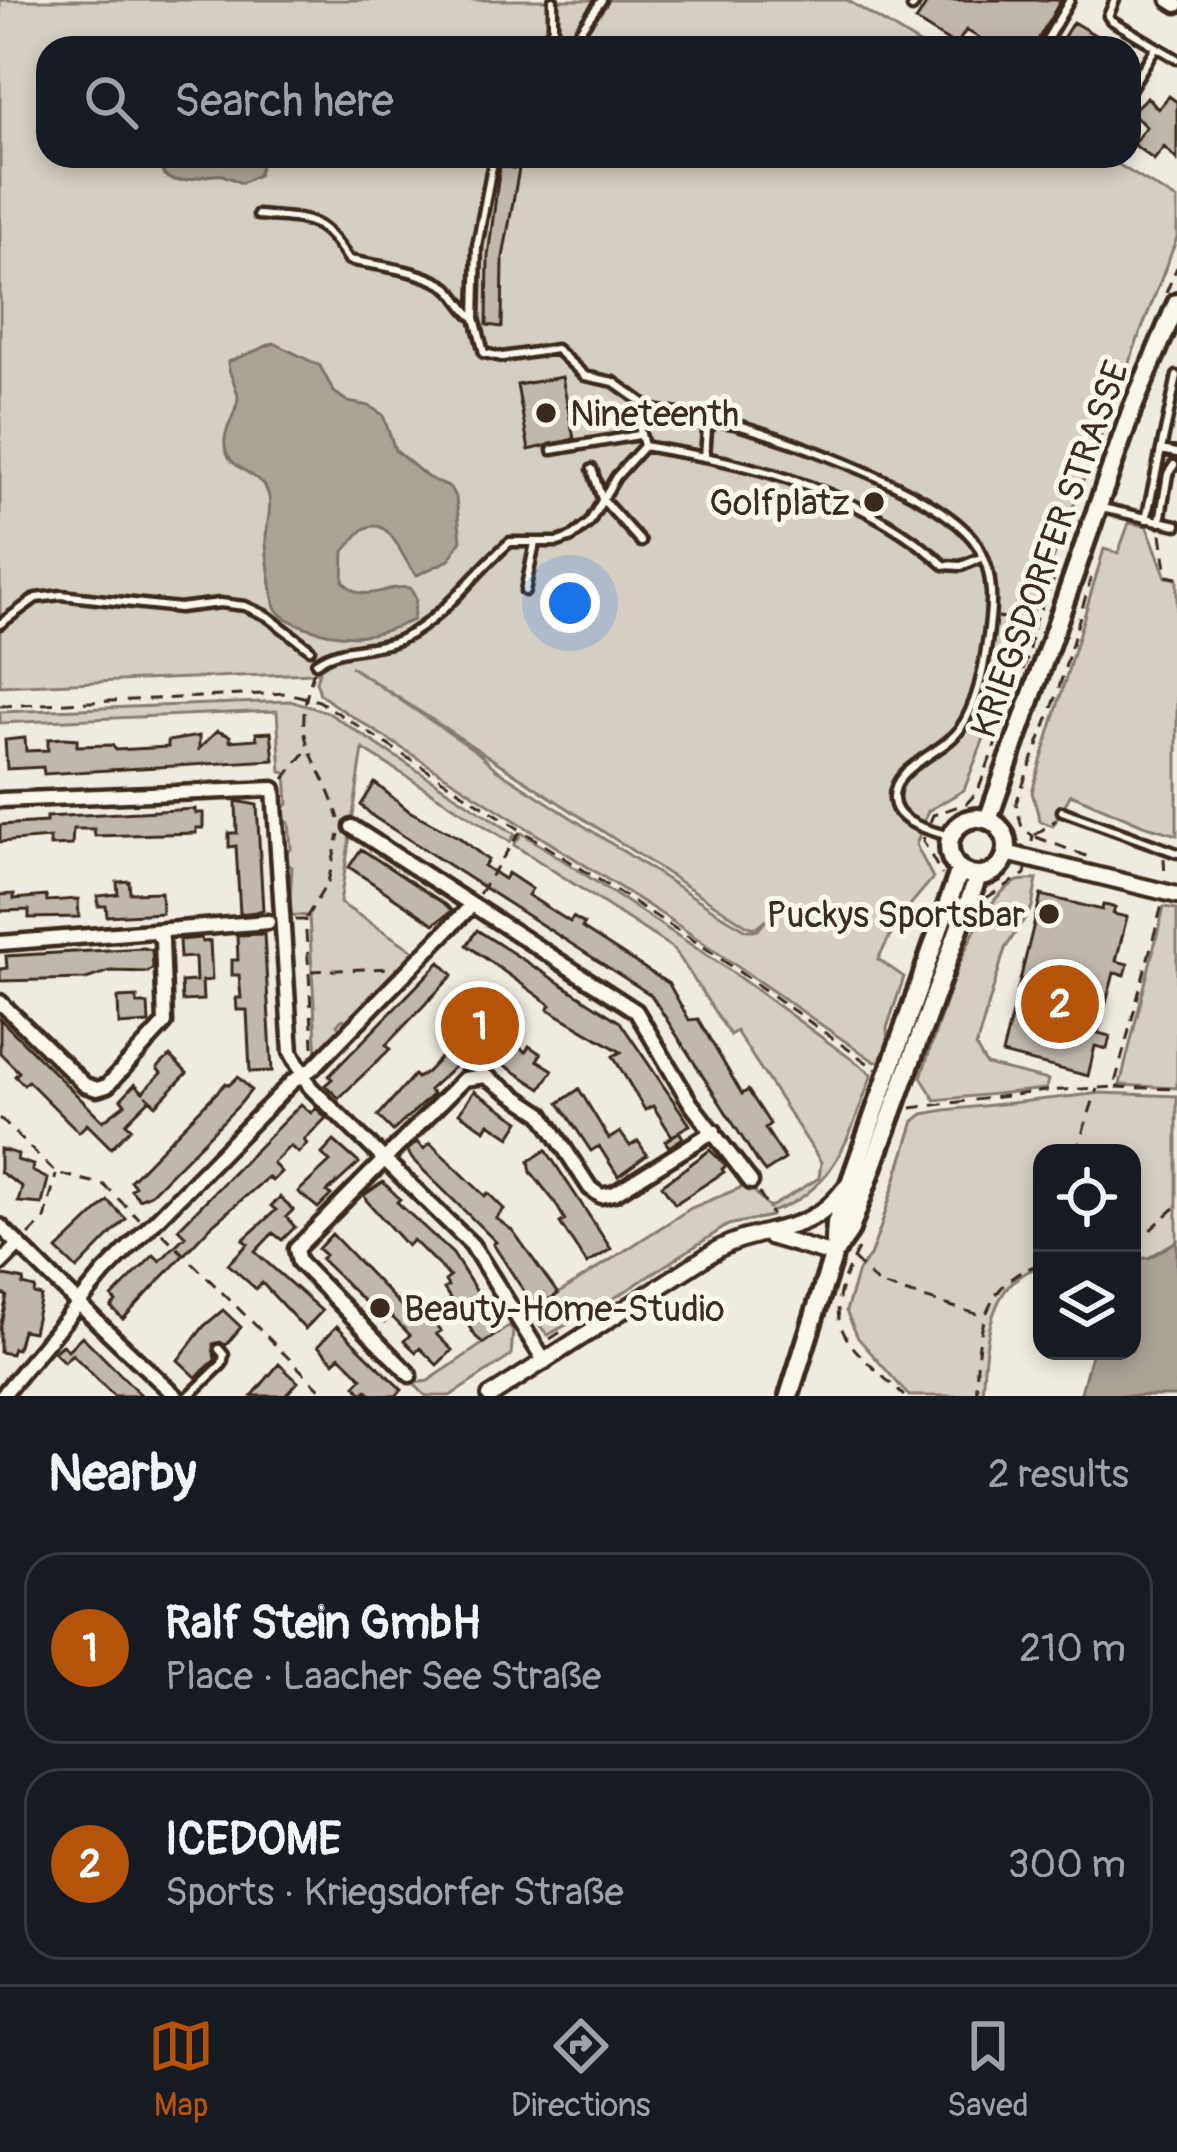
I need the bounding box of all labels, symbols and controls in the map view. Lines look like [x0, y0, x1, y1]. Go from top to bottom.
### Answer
search box [36, 36, 1141, 168]
icon: search [78, 69, 144, 135]
text: Search here [174, 74, 394, 130]
street label: KRIEGSDORFER STRASSE [961, 355, 1140, 744]
place label: Nineteenth [570, 392, 739, 437]
marker: Nineteenth [533, 400, 559, 426]
place label: Golfplatz [709, 481, 850, 526]
marker: Golfplatz [861, 489, 887, 515]
your location [540, 573, 600, 633]
place label: Puckys Sportsbar [766, 893, 1025, 938]
marker: Puckys Sportsbar [1036, 901, 1062, 927]
pin: 2 [1021, 959, 1099, 1049]
pin: 1 [441, 981, 519, 1071]
map controls [1033, 1144, 1141, 1360]
button: locate [1033, 1144, 1141, 1252]
button: layers [1033, 1252, 1141, 1360]
place label: Beauty-Home-Studio [404, 1287, 725, 1332]
marker: Beauty-Home-Studio [367, 1295, 393, 1321]
text: Nearby [48, 1442, 196, 1506]
text: 2 results [988, 1450, 1129, 1499]
text: Ralf Stein GmbH [165, 1596, 480, 1652]
text: 1 [82, 1624, 98, 1673]
text: 210 m [1019, 1624, 1126, 1673]
text: Place · Laacher See Straße [165, 1652, 601, 1701]
text: ICEDOME [165, 1812, 341, 1868]
text: 2 [79, 1840, 101, 1889]
text: 300 m [1008, 1840, 1126, 1889]
text: Sports · Kriegsdorfer Straße [165, 1868, 624, 1917]
tab: Map [148, 2013, 214, 2126]
tab: Directions [511, 2013, 651, 2126]
tab: Saved [947, 2013, 1029, 2126]

